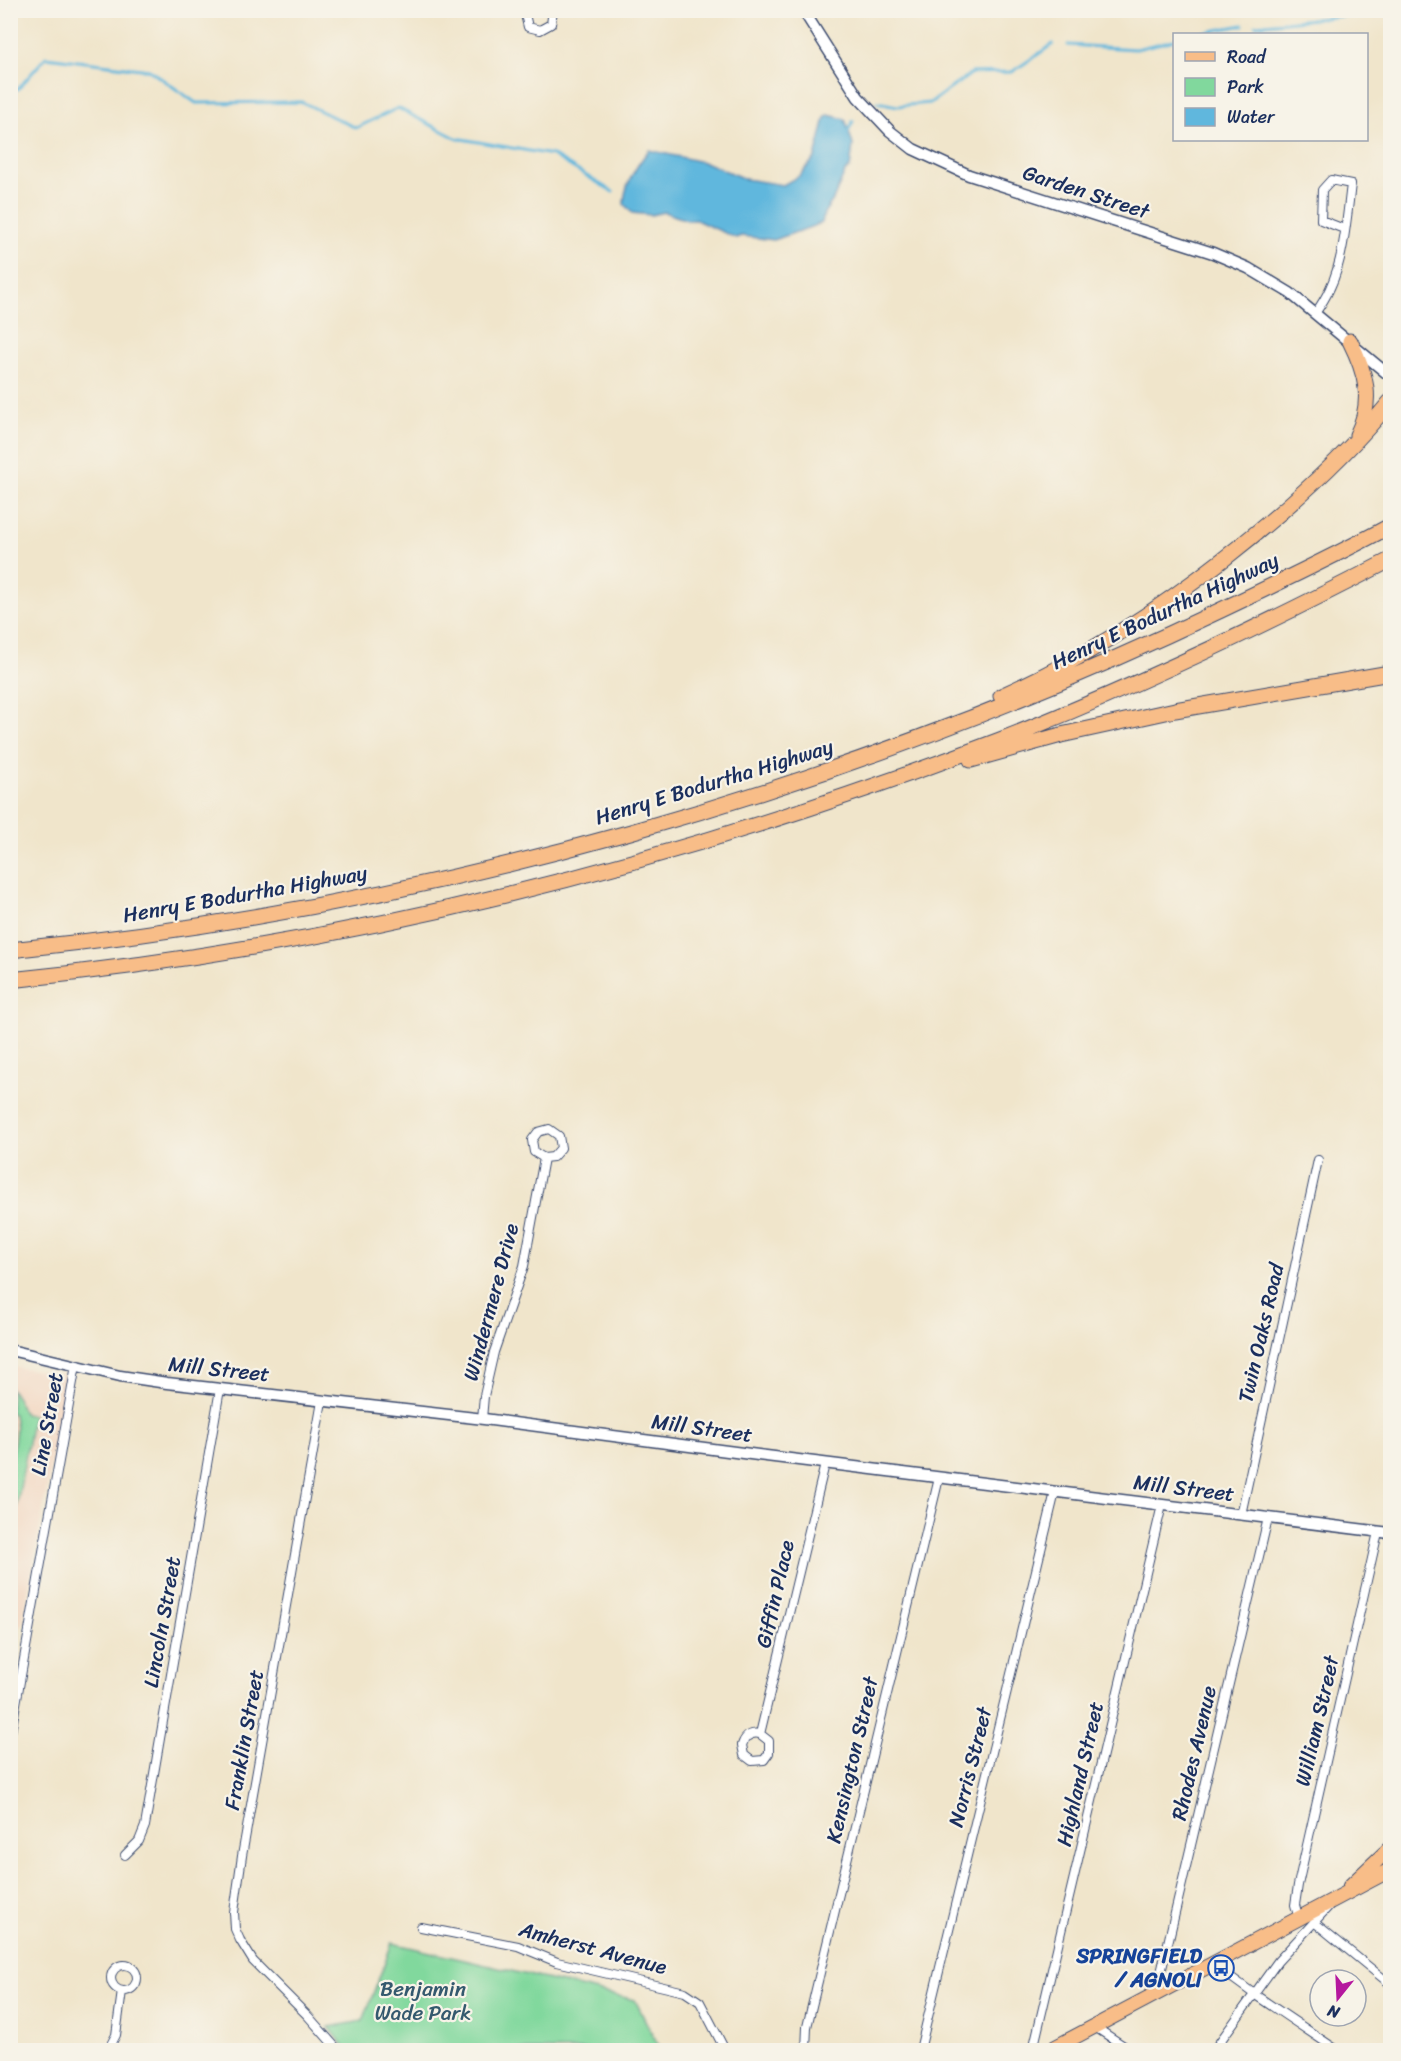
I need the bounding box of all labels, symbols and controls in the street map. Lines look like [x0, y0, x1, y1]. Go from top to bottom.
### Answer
legend [1173, 33, 1368, 141]
text: Road [1227, 41, 1267, 73]
text: Park [1227, 71, 1264, 103]
text: Water [1227, 101, 1276, 133]
street label: Garden Street [1018, 154, 1156, 231]
street label: Henry E Bodurtha Highway [1045, 541, 1285, 681]
street label: Henry E Bodurtha Highway [590, 728, 838, 836]
street label: Henry E Bodurtha Highway [120, 854, 370, 934]
street label: Windermere Drive [452, 1219, 530, 1385]
street label: Twin Oaks Road [1227, 1258, 1296, 1406]
street label: Mill Street [167, 1345, 271, 1393]
street label: Line Street [19, 1369, 75, 1479]
street label: Mill Street [649, 1402, 755, 1454]
street label: Mill Street [1131, 1463, 1237, 1513]
street label: Giffin Place [744, 1536, 806, 1652]
street label: Lincoln Street [132, 1553, 192, 1691]
street label: William Street [1284, 1650, 1351, 1790]
street label: Franklin Street [213, 1667, 275, 1813]
street label: Kensington Street [814, 1672, 890, 1847]
street label: Rhodes Avenue [1160, 1682, 1228, 1824]
street label: Highland Street [1045, 1698, 1115, 1850]
street label: Norris Street [937, 1701, 1004, 1831]
street label: Amherst Avenue [514, 1910, 671, 1986]
place label: SPRINGFIELD / AGNOLI [1075, 1937, 1203, 1999]
bus stop icon: SPRINGFIELD / AGNOLI [1206, 1953, 1236, 1983]
north arrow [1308, 1968, 1368, 2028]
park label: Benjamin Wade Park [375, 1970, 471, 2032]
text: N [1323, 1996, 1344, 2028]

